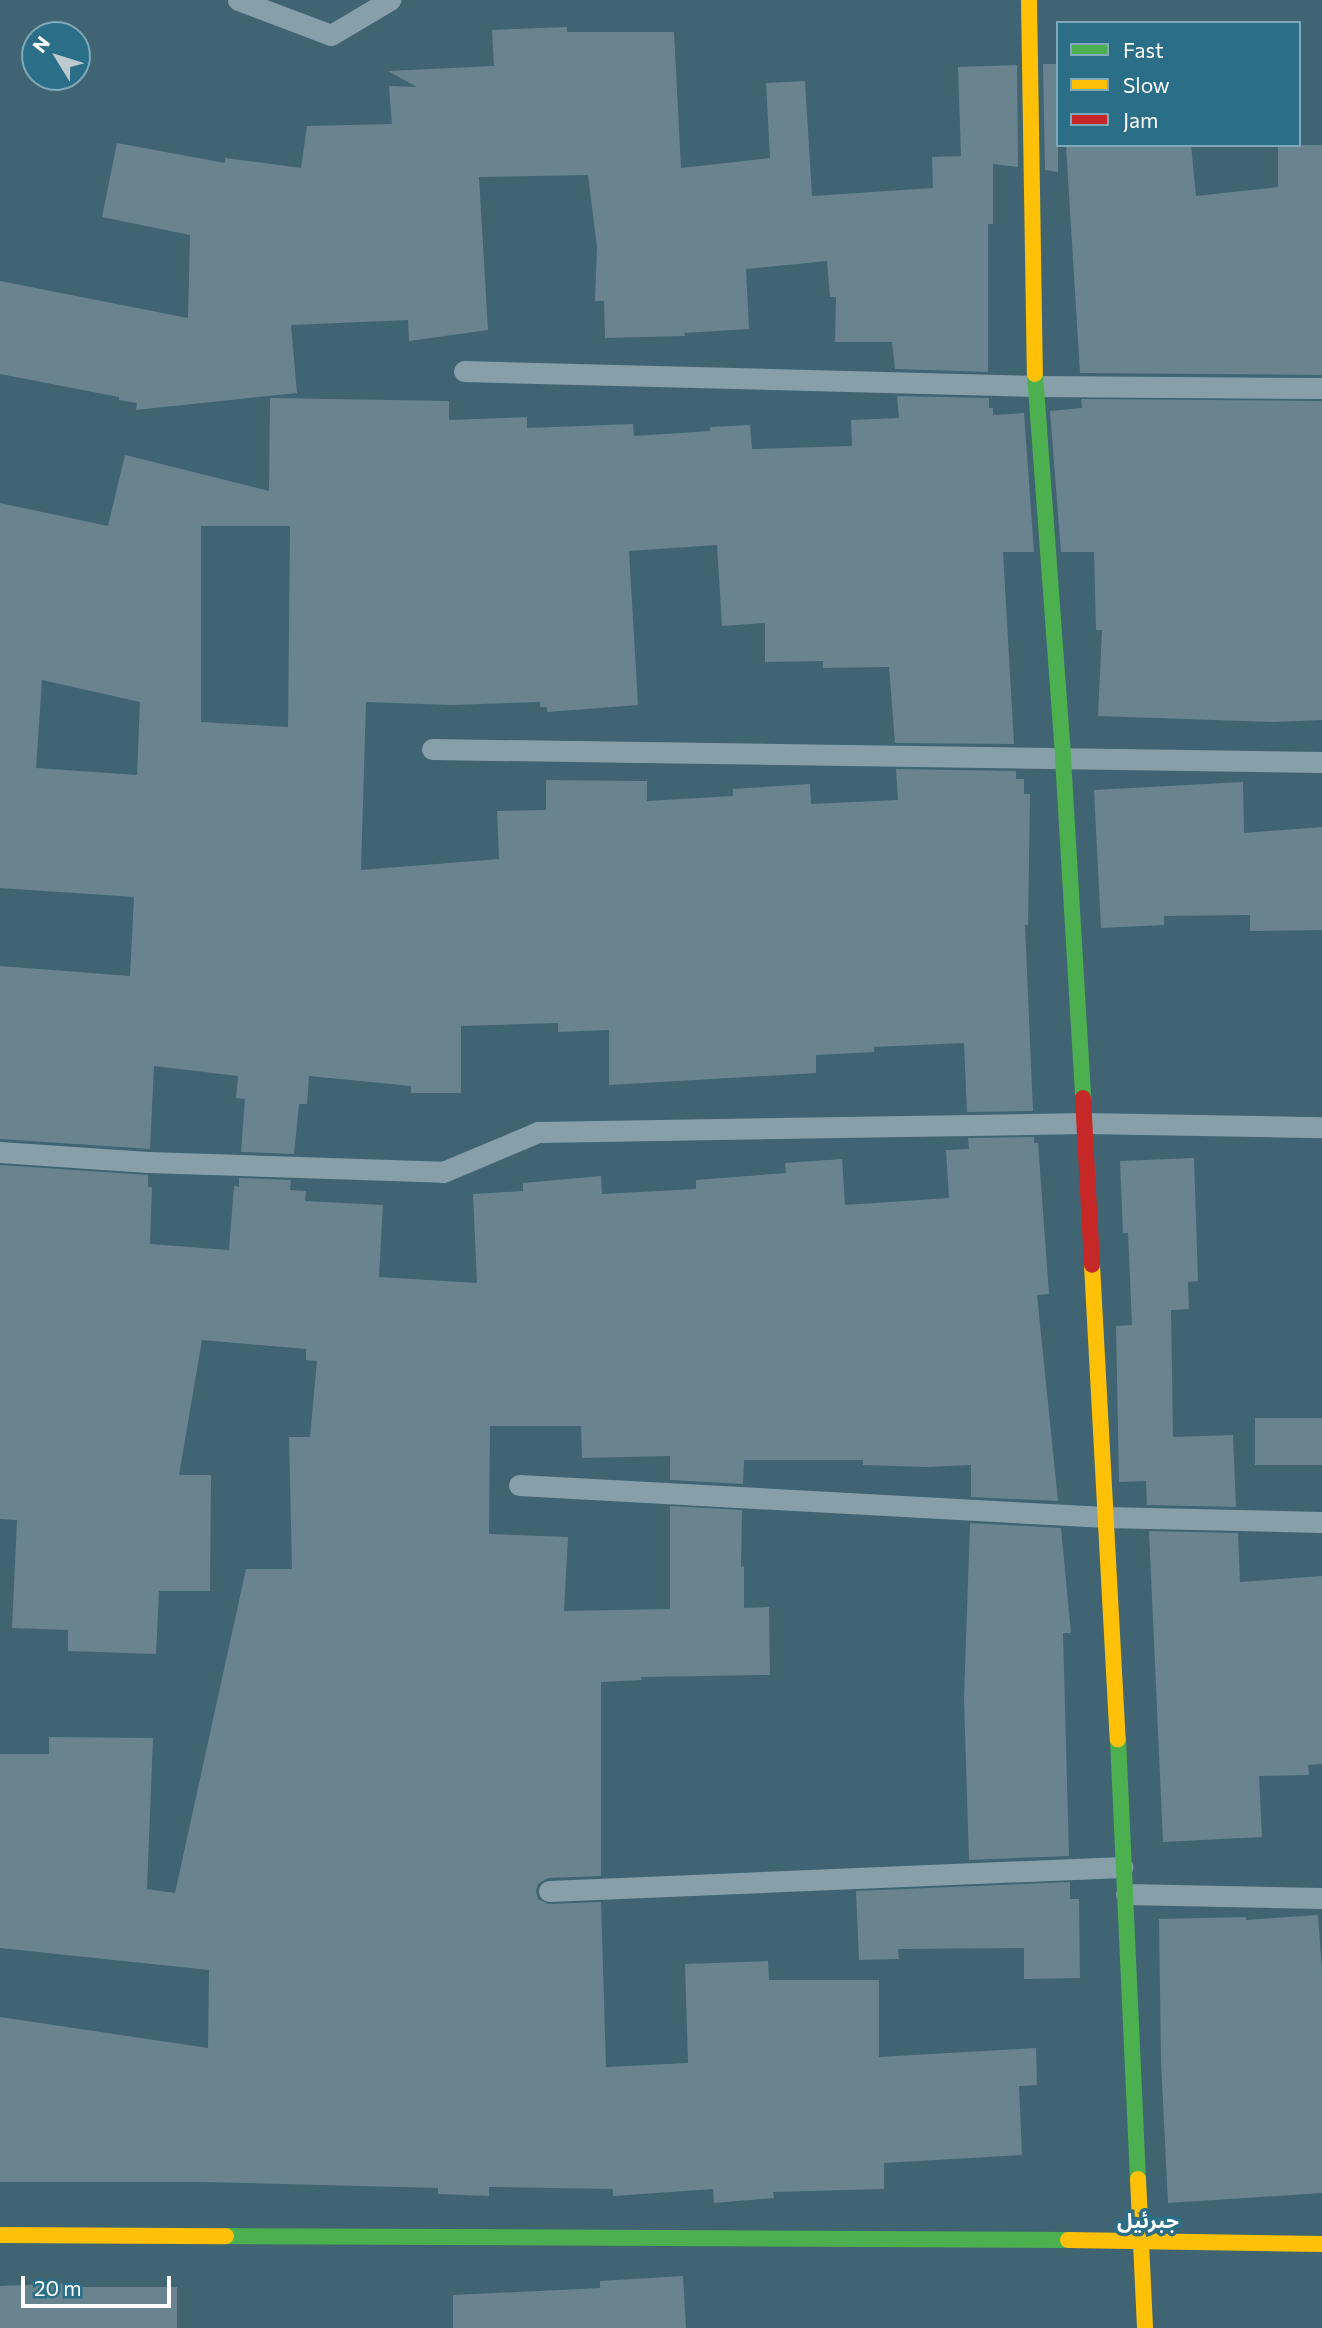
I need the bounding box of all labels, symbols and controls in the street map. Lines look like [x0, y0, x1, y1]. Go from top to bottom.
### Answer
north arrow [21, 21, 91, 91]
legend [1056, 21, 1301, 147]
text: N [27, 31, 54, 57]
text: Fast [1123, 37, 1164, 62]
text: Slow [1123, 72, 1170, 97]
text: Jam [1123, 107, 1158, 132]
district label: جبرئیل [1117, 2207, 1179, 2233]
scale bar [24, 2262, 175, 2306]
text: 20 m [34, 2275, 82, 2300]

